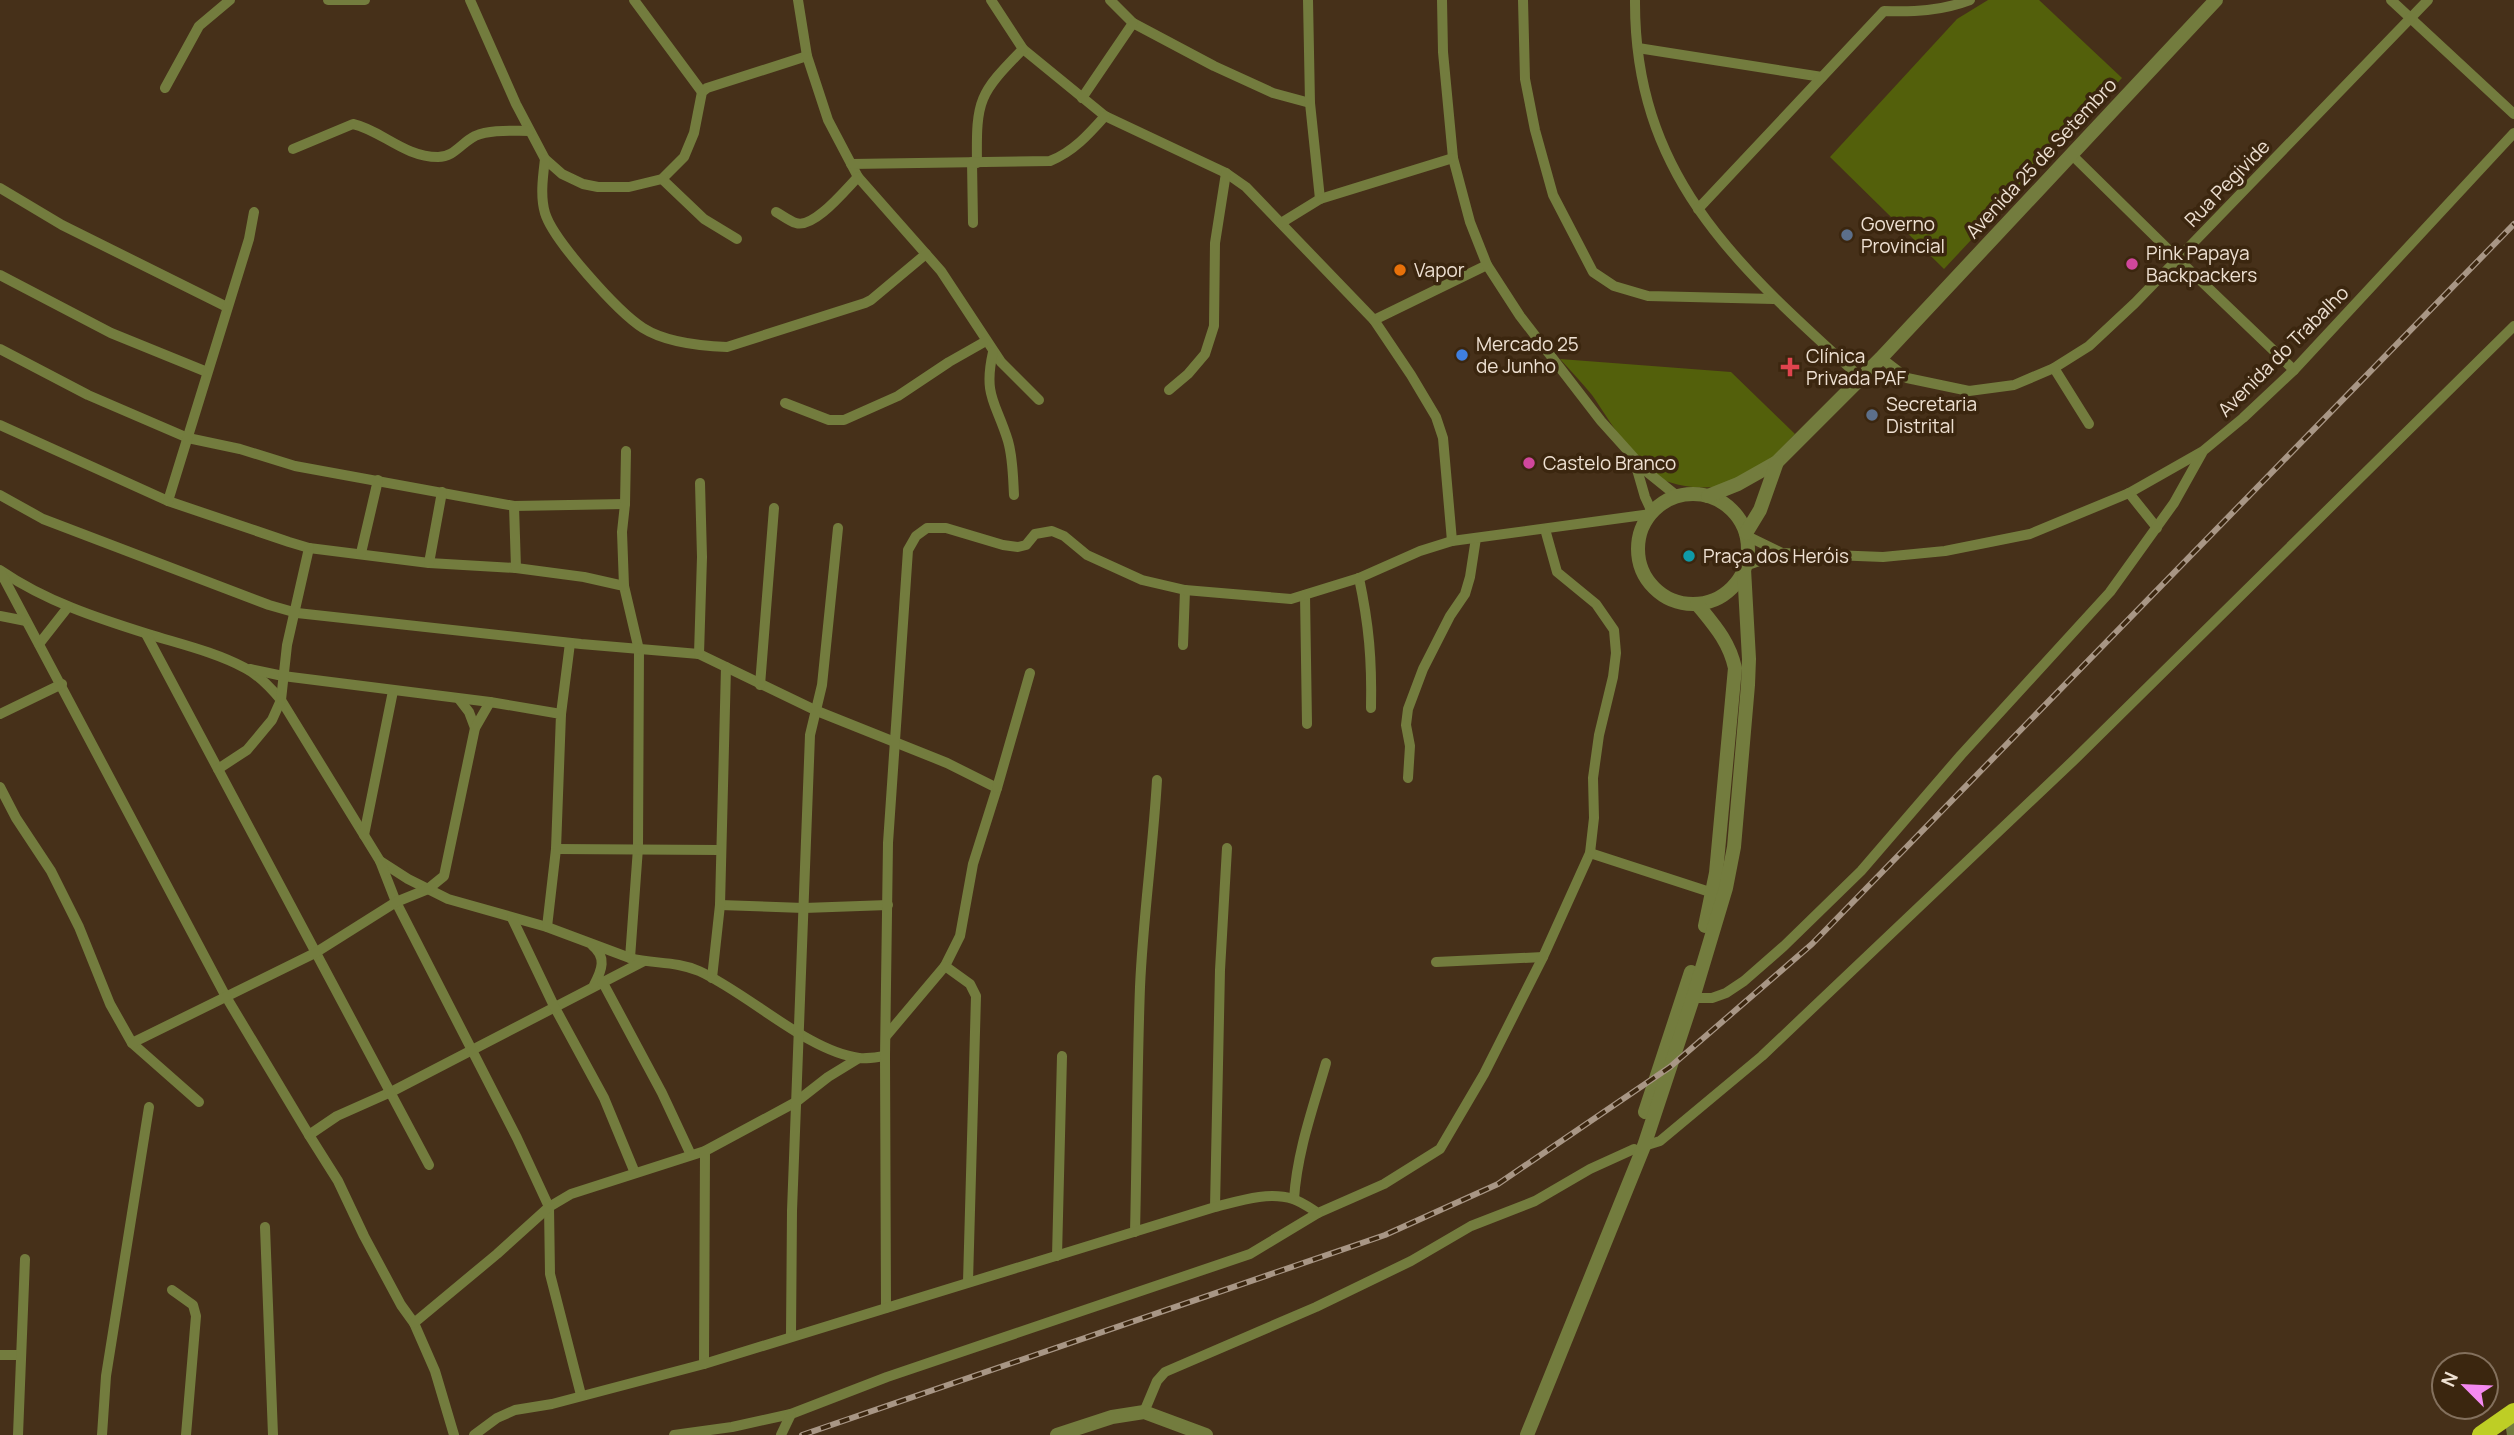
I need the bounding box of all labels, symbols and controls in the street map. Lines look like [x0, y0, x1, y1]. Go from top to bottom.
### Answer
street label: Avenida 25 de Setembro [1960, 72, 2122, 244]
street label: Rua Pegivide [2179, 134, 2275, 232]
place label: Governo Provincial [1861, 211, 1945, 259]
marker: Governo Provincial [1839, 227, 1855, 243]
place label: Pink Papaya Backpackers [2146, 240, 2257, 288]
marker: Pink Papaya Backpackers [2124, 256, 2140, 272]
place label: Vapor [1414, 257, 1465, 283]
marker: Vapor [1392, 262, 1408, 278]
street label: Avenida do Trabalho [2212, 280, 2354, 422]
place label: Mercado 25 de Junho [1476, 331, 1579, 379]
place label: Clínica Privada PAF [1806, 343, 1907, 391]
marker: Mercado 25 de Junho [1454, 347, 1470, 363]
marker: Clínica Privada PAF [1780, 357, 1800, 377]
place label: Secretaria Distrital [1886, 391, 1977, 439]
marker: Secretaria Distrital [1864, 407, 1880, 423]
place label: Castelo Branco [1543, 450, 1676, 476]
marker: Castelo Branco [1521, 455, 1537, 471]
place label: Praça dos Heróis [1703, 543, 1849, 569]
marker: Praça dos Heróis [1681, 548, 1697, 564]
north arrow [2430, 1351, 2500, 1421]
text: N [2435, 1368, 2464, 1391]

